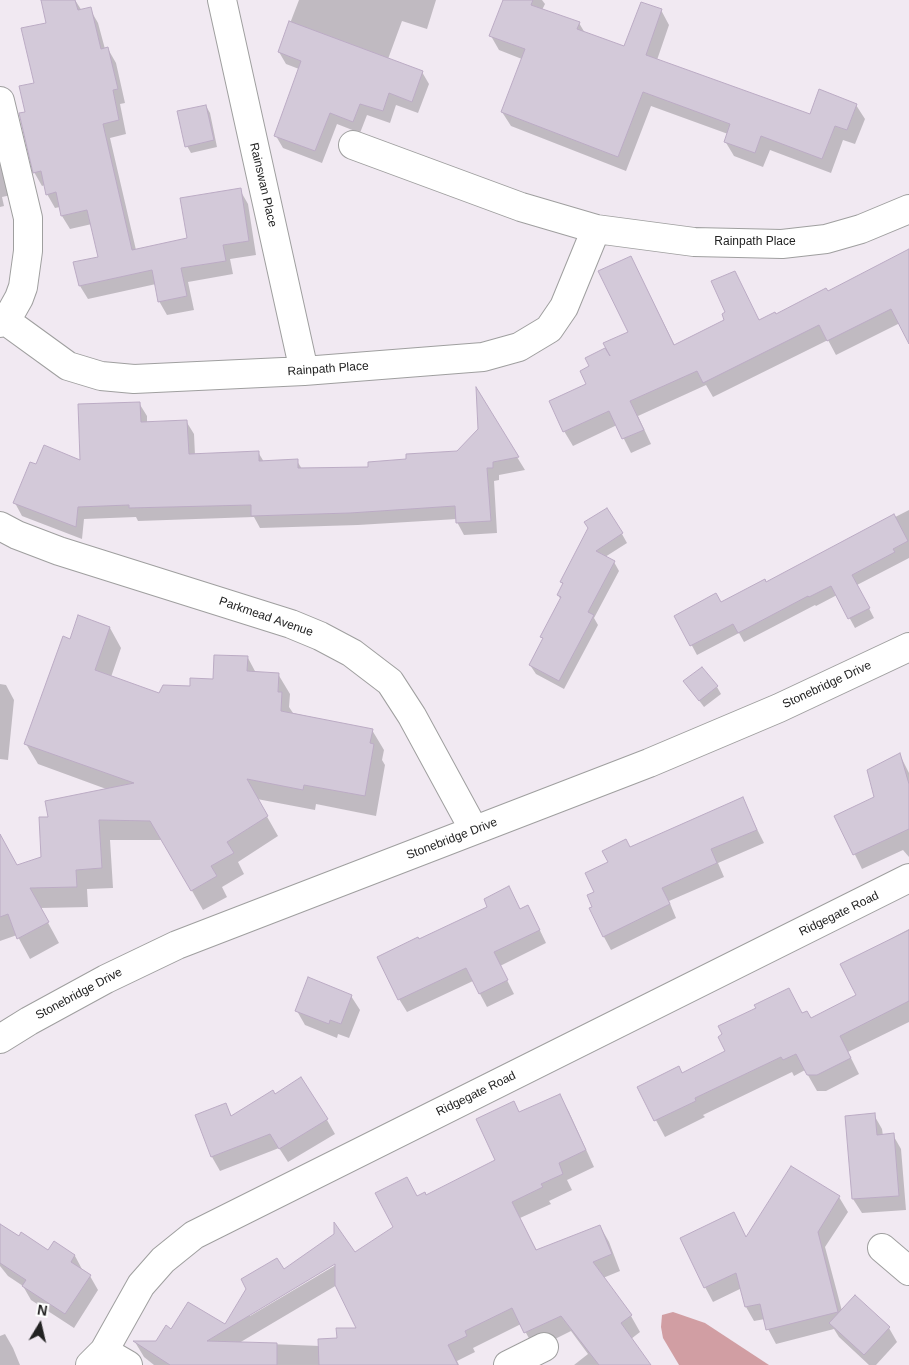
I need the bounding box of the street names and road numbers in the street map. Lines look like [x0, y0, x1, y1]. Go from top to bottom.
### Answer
street label: Rainswan Place [246, 141, 280, 229]
street label: Rainpath Place [714, 235, 796, 249]
street label: Rainpath Place [287, 359, 369, 379]
street label: Parkmead Avenue [217, 594, 315, 640]
street label: Stonebridge Drive [780, 658, 874, 712]
street label: Stonebridge Drive [405, 815, 499, 863]
street label: Ridgegate Road [797, 889, 881, 939]
street label: Stonebridge Drive [33, 965, 125, 1023]
street label: Ridgegate Road [434, 1069, 518, 1119]

